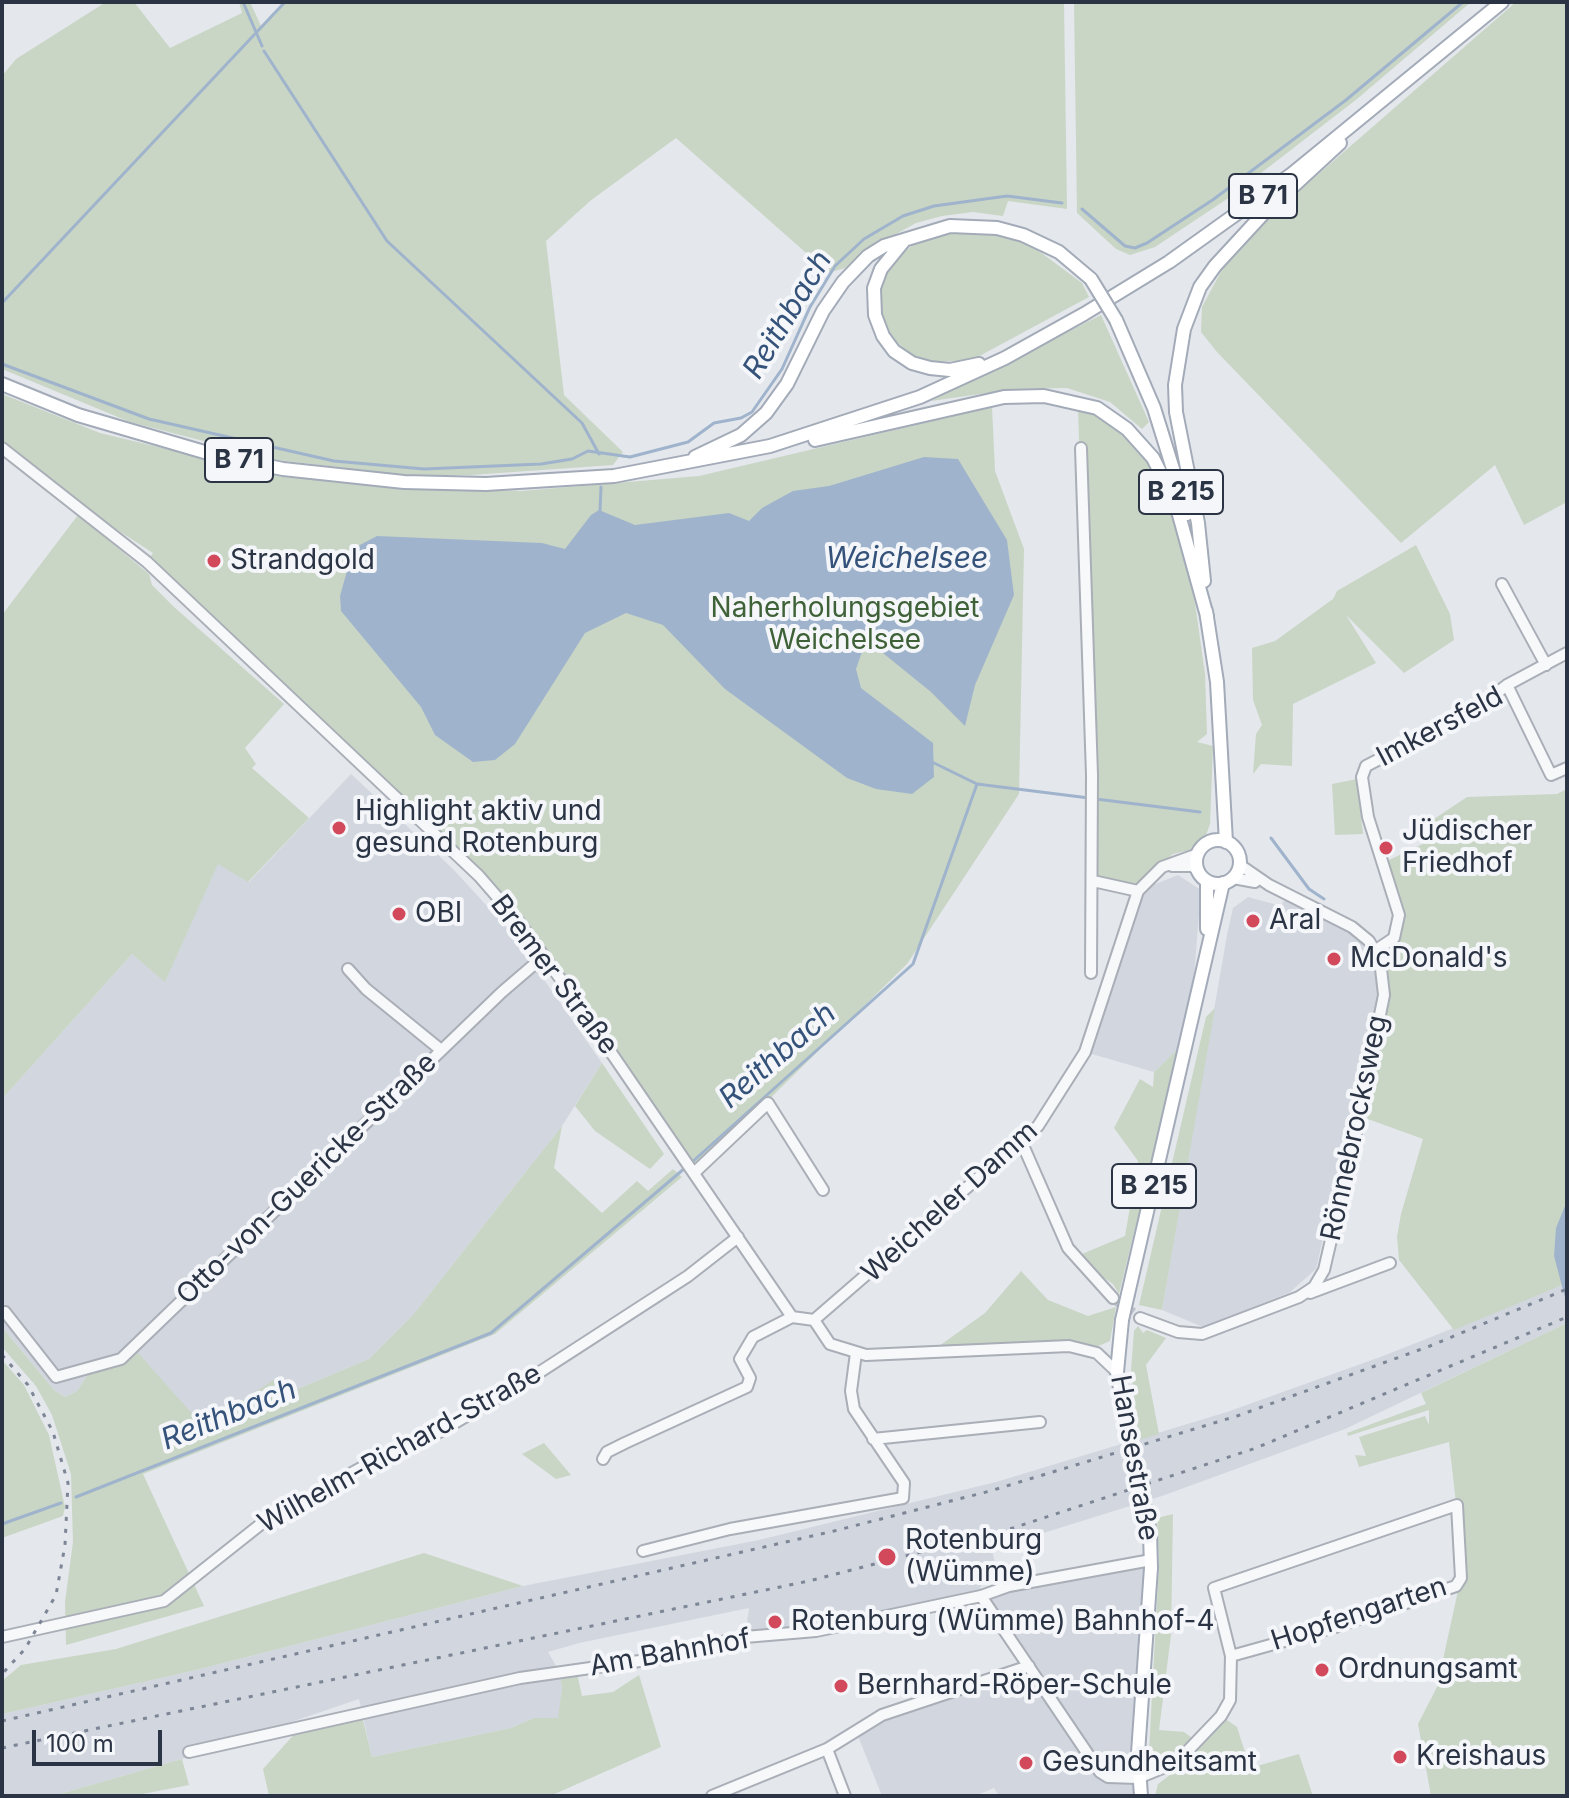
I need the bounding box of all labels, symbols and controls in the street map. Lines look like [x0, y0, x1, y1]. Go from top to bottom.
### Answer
road number: B 71 [1229, 174, 1297, 218]
water label: Reithbach [736, 245, 840, 385]
road number: B 71 [205, 438, 273, 482]
road number: B 215 [1139, 470, 1223, 514]
water label: Weichelsee [826, 541, 988, 577]
place label: Strandgold [230, 544, 375, 578]
marker: Strandgold [205, 552, 223, 570]
park label: Naherholungsgebiet Weichelsee [711, 592, 979, 658]
street label: Imkersfeld [1371, 680, 1509, 774]
place label: Highlight aktiv und gesund Rotenburg [355, 795, 602, 861]
place label: Jüdischer Friedhof [1402, 815, 1533, 881]
marker: Highlight aktiv und gesund Rotenburg [330, 819, 348, 837]
marker: Jüdischer Friedhof [1377, 839, 1395, 857]
street label: Bremer Straße [483, 889, 625, 1061]
place label: OBI [415, 897, 462, 931]
place label: Aral [1269, 904, 1321, 938]
marker: OBI [390, 905, 408, 923]
marker: Aral [1244, 912, 1262, 930]
place label: McDonald's [1350, 942, 1508, 976]
marker: McDonald's [1325, 950, 1343, 968]
water label: Reithbach [712, 996, 844, 1116]
street label: Rönnebrocksweg [1315, 1012, 1395, 1244]
street label: Otto-von-Guericke-Straße [170, 1046, 444, 1312]
street label: Weicheler Damm [855, 1114, 1045, 1290]
road number: B 215 [1112, 1164, 1196, 1208]
street label: Wilhelm-Richard-Straße [253, 1357, 547, 1541]
water label: Reithbach [156, 1372, 302, 1458]
street label: Hansestraße [1103, 1372, 1165, 1544]
place label: Rotenburg (Wümme) [905, 1524, 1042, 1590]
marker: Rotenburg (Wümme) [876, 1546, 898, 1568]
street label: Hopfengarten [1267, 1570, 1451, 1658]
place label: Rotenburg (Wümme) Bahnhof-4 [791, 1605, 1215, 1639]
marker: Rotenburg (Wümme) Bahnhof-4 [766, 1613, 784, 1631]
street label: Am Bahnhof [587, 1622, 753, 1684]
place label: Ordnungsamt [1338, 1653, 1518, 1687]
marker: Ordnungsamt [1313, 1661, 1331, 1679]
place label: Bernhard-Röper-Schule [857, 1669, 1172, 1703]
marker: Bernhard-Röper-Schule [832, 1677, 850, 1695]
scale bar [36, 1714, 166, 1764]
text: 100 m [46, 1729, 114, 1758]
place label: Kreishaus [1416, 1740, 1546, 1774]
place label: Gesundheitsamt [1042, 1746, 1257, 1780]
marker: Kreishaus [1391, 1748, 1409, 1766]
marker: Gesundheitsamt [1017, 1754, 1035, 1772]

